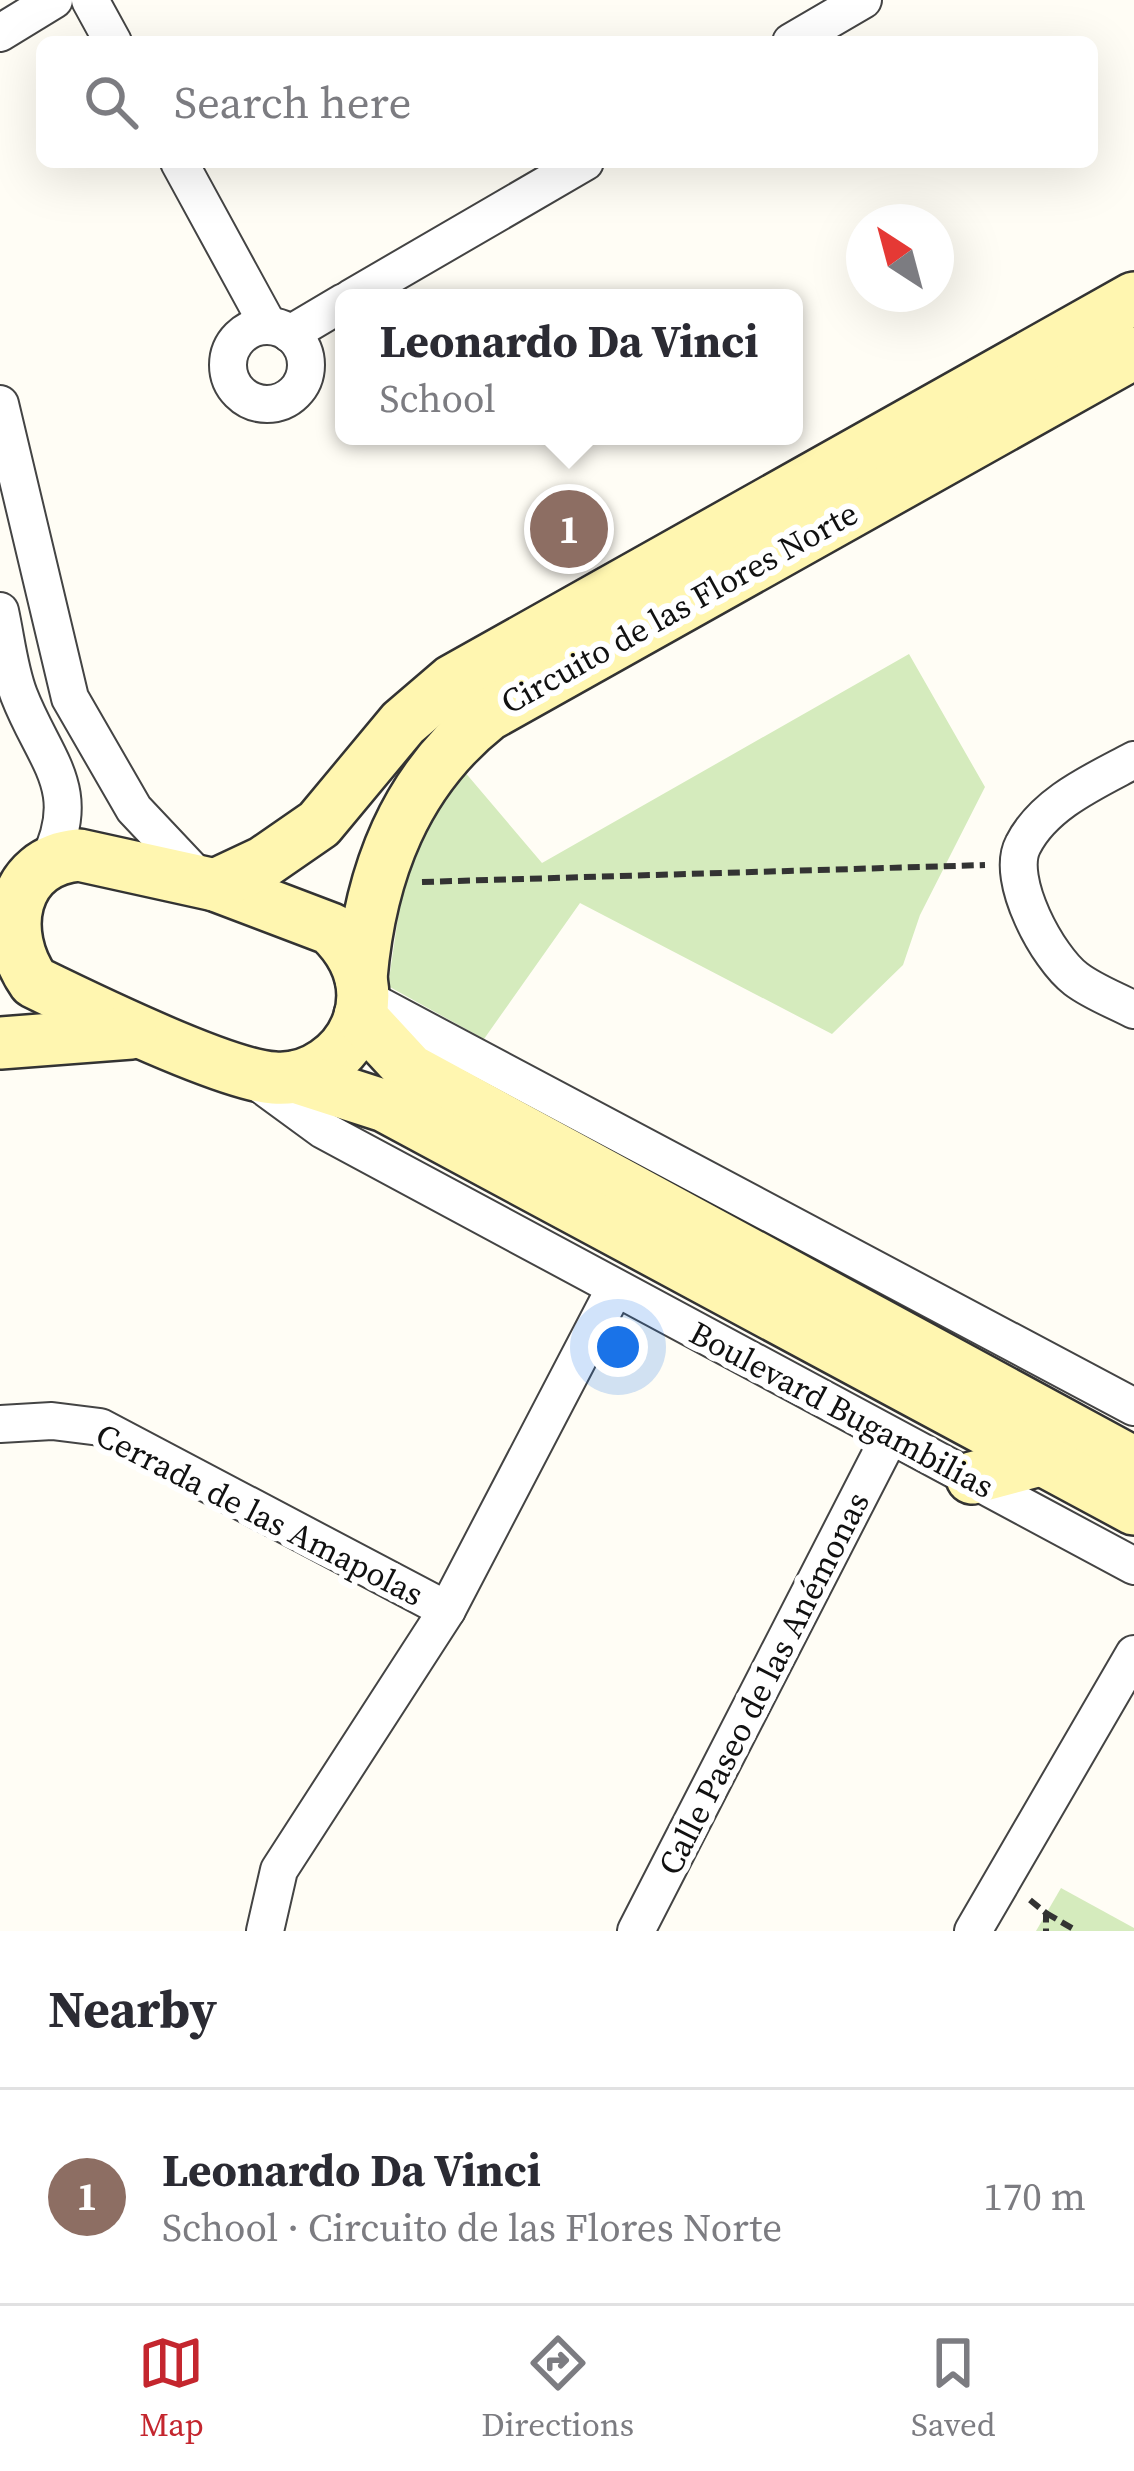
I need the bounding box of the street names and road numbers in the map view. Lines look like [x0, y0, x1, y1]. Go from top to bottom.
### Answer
street label: Circuito de las Flores Norte [493, 491, 866, 724]
street label: Boulevard Bugambilias [682, 1310, 1002, 1509]
street label: Cerrada de las Amapolas [88, 1412, 431, 1617]
street label: Calle Paseo de las Anémonas [647, 1484, 880, 1882]

